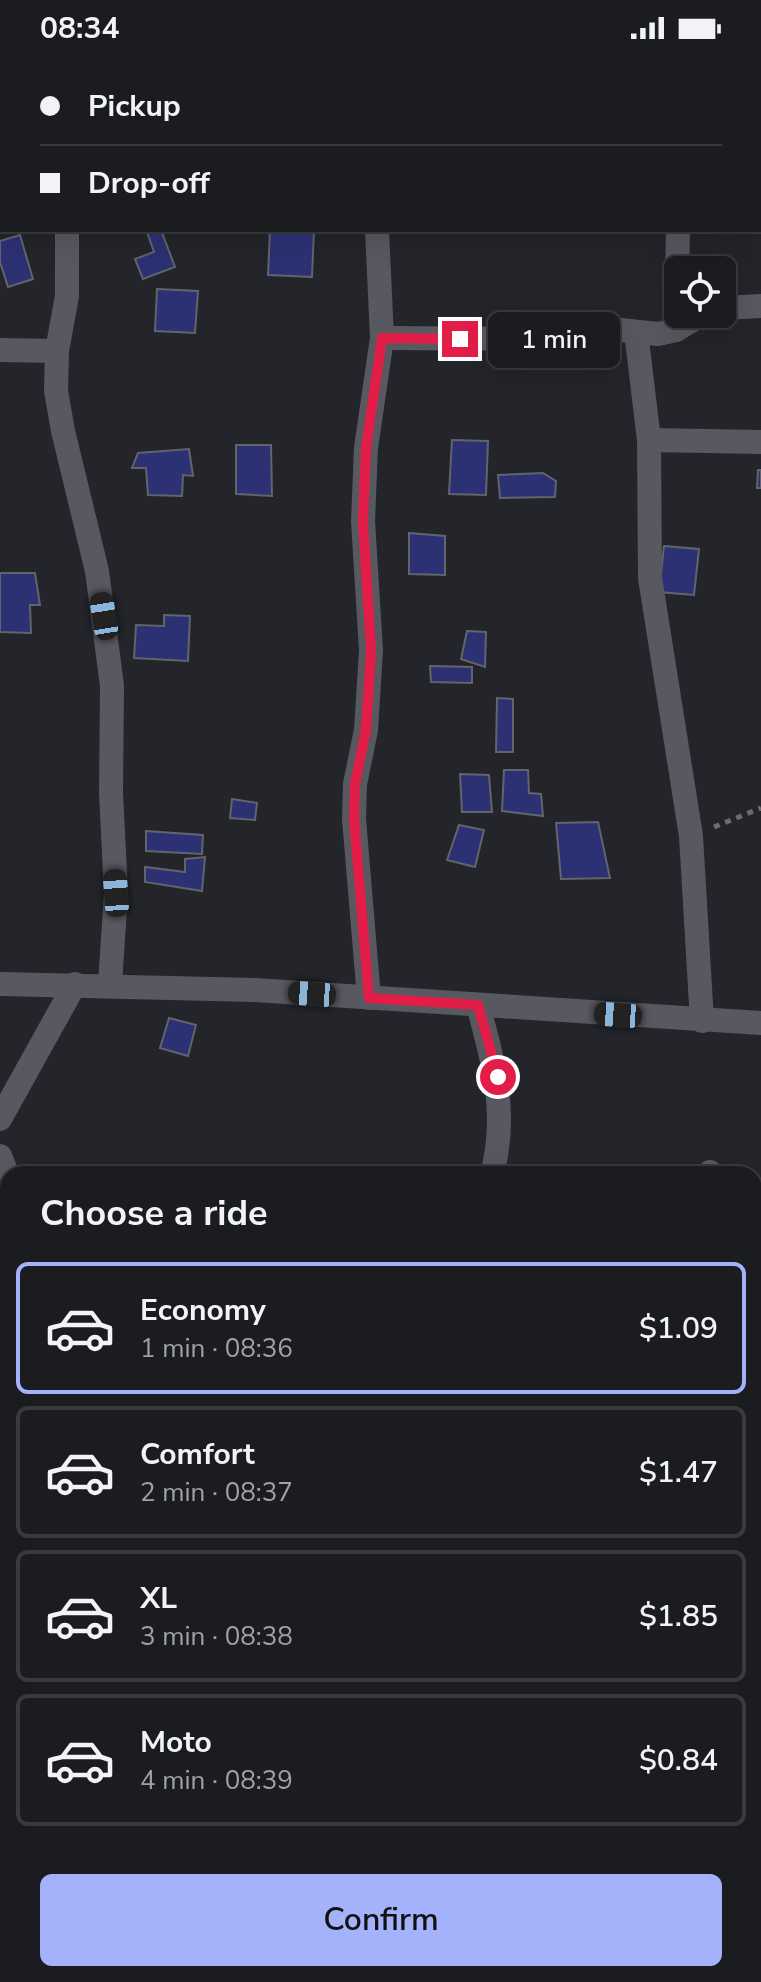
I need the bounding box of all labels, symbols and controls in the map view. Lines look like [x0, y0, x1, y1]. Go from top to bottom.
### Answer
text: 08:34 [40, 8, 119, 49]
text: Pickup [88, 86, 181, 127]
text: Drop-off [88, 163, 210, 204]
map controls [664, 256, 736, 328]
button: locate [664, 256, 736, 328]
callout: 1 min [488, 311, 620, 367]
route end [442, 321, 478, 357]
text: 1 min [521, 322, 587, 357]
car [88, 590, 120, 642]
car [102, 868, 130, 918]
car [287, 980, 337, 1008]
car [593, 1001, 643, 1029]
route start [480, 1059, 516, 1095]
text: Choose a ride [40, 1189, 268, 1238]
text: Economy [140, 1290, 266, 1331]
icon: car [44, 1292, 116, 1364]
text: $1.09 [639, 1308, 718, 1349]
text: 1 min · 08:36 [140, 1331, 293, 1366]
text: Comfort [140, 1434, 255, 1475]
icon: car [44, 1436, 116, 1508]
text: $1.47 [639, 1452, 718, 1493]
text: 2 min · 08:37 [140, 1475, 293, 1510]
text: XL [140, 1578, 177, 1619]
icon: car [44, 1580, 116, 1652]
text: $1.85 [639, 1596, 718, 1637]
text: 3 min · 08:38 [140, 1619, 293, 1654]
text: Moto [140, 1722, 212, 1763]
icon: car [44, 1724, 116, 1796]
text: $0.84 [639, 1740, 718, 1781]
text: 4 min · 08:39 [140, 1763, 293, 1798]
button: Confirm [40, 1874, 722, 1966]

